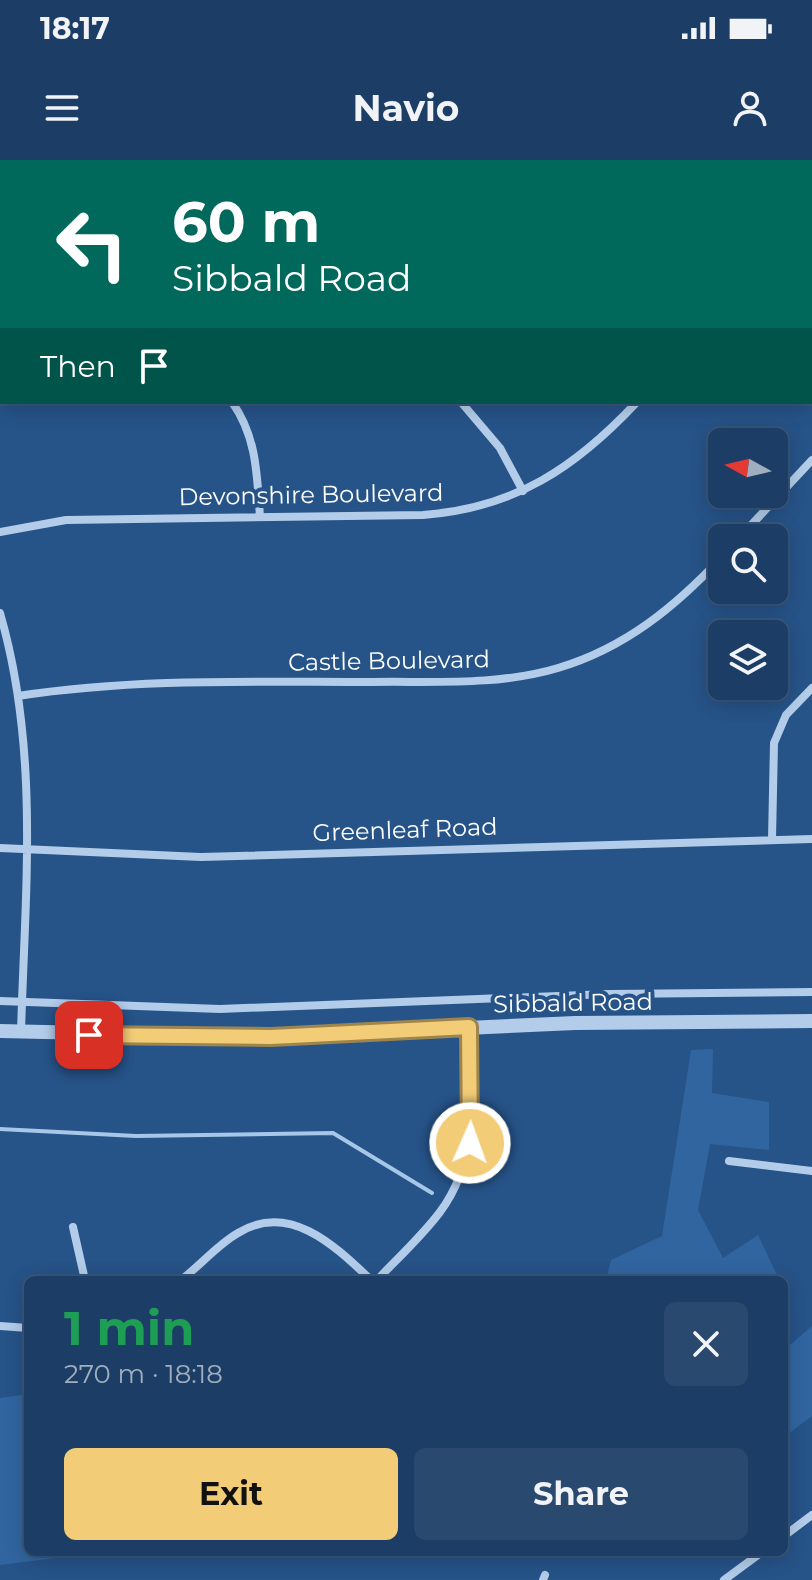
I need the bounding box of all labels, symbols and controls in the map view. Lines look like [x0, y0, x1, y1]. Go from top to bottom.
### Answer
text: 18:17 [40, 10, 110, 47]
icon: menu [40, 86, 84, 130]
text: Navio [353, 86, 459, 130]
icon: person [728, 86, 772, 130]
text: 60 m [172, 188, 320, 256]
icon: left [40, 192, 144, 296]
text: Sibbald Road [172, 256, 411, 300]
icon: arrive [132, 344, 176, 388]
text: Then [40, 348, 116, 385]
north arrow [708, 428, 788, 508]
map controls [708, 428, 788, 700]
street label: Devonshire Boulevard [178, 478, 444, 511]
button: search [708, 524, 788, 604]
button: layers [708, 620, 788, 700]
street label: Castle Boulevard [288, 644, 490, 677]
street label: Greenleaf Road [312, 812, 498, 847]
street label: Sibbald Road [493, 987, 653, 1018]
pin [55, 1001, 123, 1069]
icon: arrive [67, 1013, 111, 1057]
position arrow [428, 1101, 512, 1185]
text: 1 min [64, 1299, 194, 1357]
button: close [664, 1302, 748, 1386]
text: 270 m · 18:18 [64, 1358, 223, 1390]
button: Exit [64, 1448, 398, 1540]
button: Share [414, 1448, 748, 1540]

